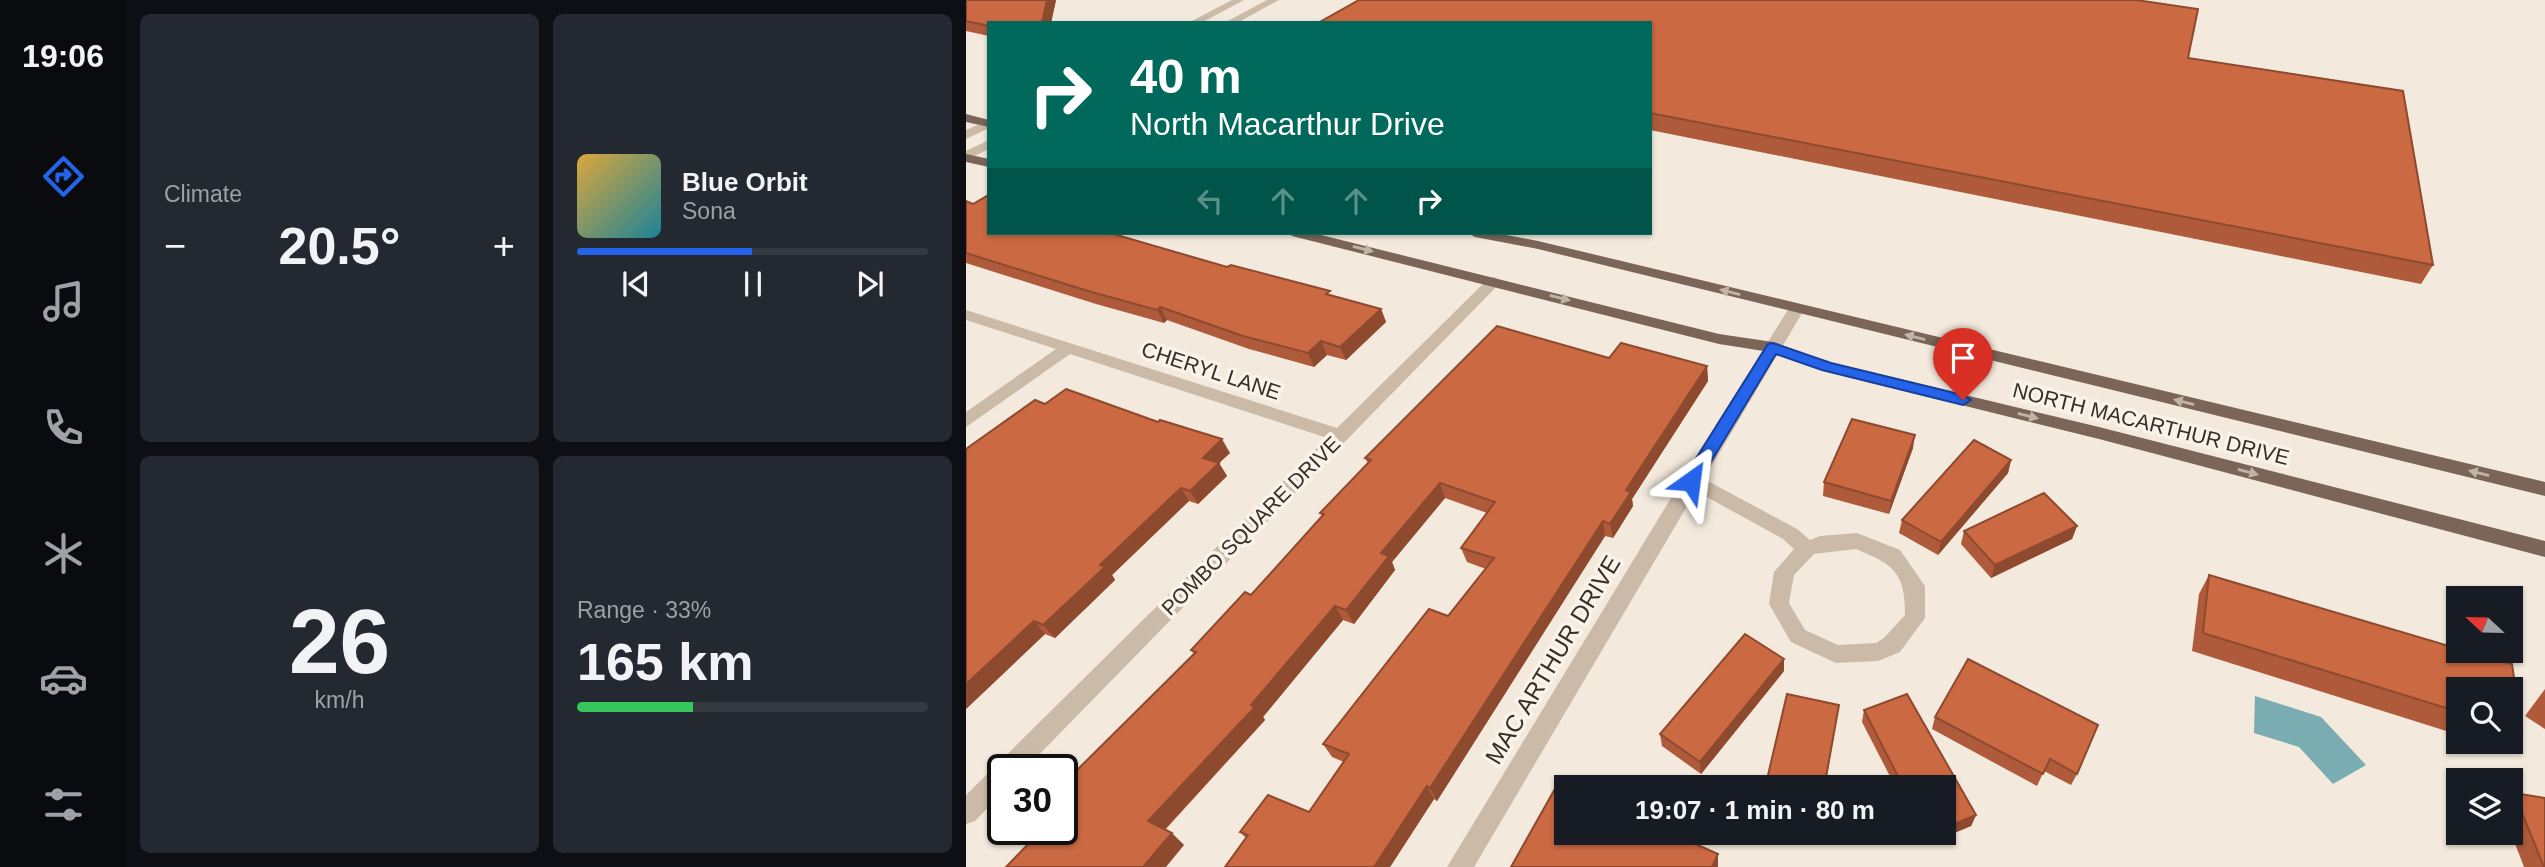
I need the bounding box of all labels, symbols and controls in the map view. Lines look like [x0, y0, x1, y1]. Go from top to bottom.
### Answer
text: 19:06 [22, 38, 104, 74]
icon: right [1015, 49, 1106, 140]
text: 40 m [1130, 49, 1242, 103]
text: North Macarthur Drive [1130, 106, 1445, 142]
icon: directions [39, 152, 88, 201]
text: Blue Orbit [682, 167, 808, 197]
text: Climate [164, 181, 242, 207]
icon: left [1191, 182, 1229, 220]
icon: ahead [1264, 182, 1302, 220]
icon: ahead [1337, 182, 1375, 220]
icon: right [1410, 182, 1448, 220]
text: Sona [682, 198, 736, 224]
text: 20.5° [278, 217, 401, 275]
text: − [164, 225, 186, 267]
text: + [493, 225, 515, 267]
one-way arrow [1352, 244, 1374, 255]
icon: previous [617, 265, 655, 303]
icon: pause [734, 265, 772, 303]
icon: next [851, 265, 889, 303]
icon: music [39, 277, 88, 326]
one-way arrow [1719, 286, 1741, 297]
one-way arrow [1549, 293, 1571, 304]
pin [1933, 328, 1993, 400]
one-way arrow [1904, 331, 1926, 342]
street label: CHERYL LANE [1139, 337, 1284, 404]
icon: arrive [1944, 339, 1982, 377]
street label: NORTH MACARTHUR DRIVE [2011, 378, 2292, 469]
one-way arrow [2172, 396, 2194, 407]
icon: phone [39, 403, 88, 452]
one-way arrow [2017, 410, 2039, 421]
street label: POMBO SQUARE DRIVE [1157, 432, 1345, 620]
position arrow [1654, 444, 1728, 518]
one-way arrow [2237, 467, 2259, 478]
one-way arrow [2468, 467, 2490, 478]
icon: climate [39, 529, 88, 578]
street label: MAC ARTHUR DRIVE [1480, 551, 1626, 769]
north arrow [2446, 586, 2524, 663]
map controls [2446, 586, 2523, 845]
text: 26 [289, 591, 390, 692]
text: Range · 33% [577, 597, 711, 623]
text: 165 km [577, 633, 753, 691]
icon: car [39, 654, 88, 703]
button: search [2446, 677, 2523, 754]
text: km/h [315, 687, 364, 713]
speed limit sign: 30 [987, 754, 1078, 845]
button: layers [2446, 768, 2523, 845]
icon: filters [39, 780, 88, 829]
text: 19:07 · 1 min · 80 m [1635, 795, 1875, 825]

